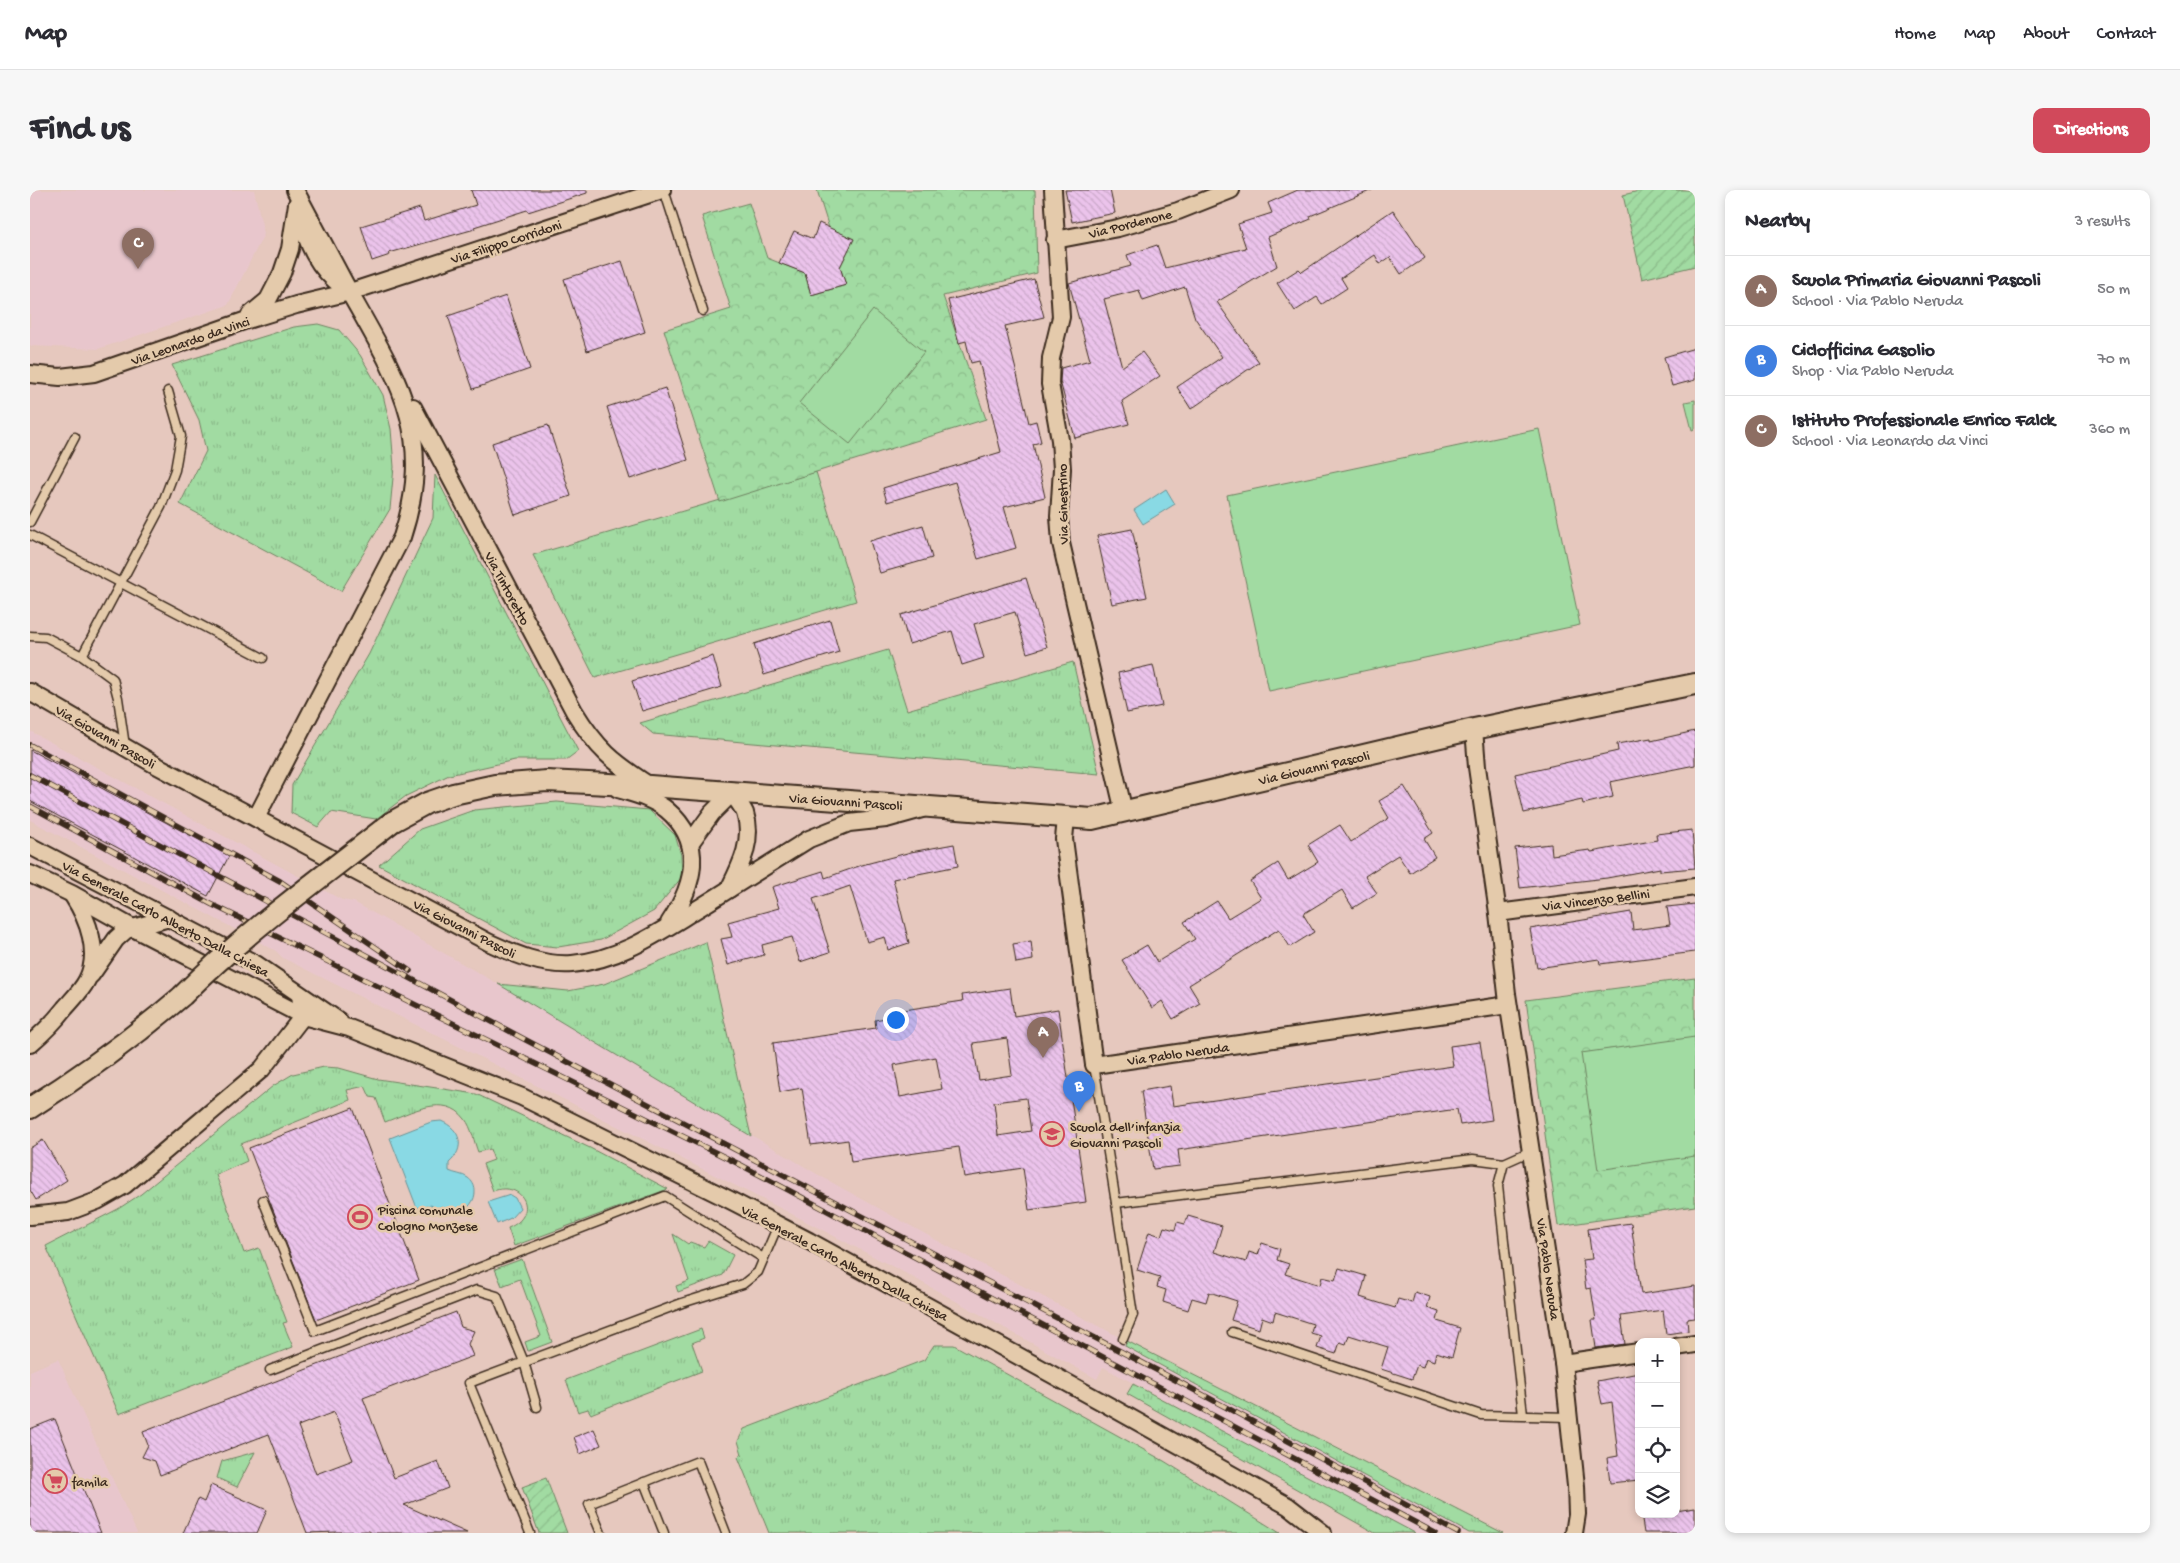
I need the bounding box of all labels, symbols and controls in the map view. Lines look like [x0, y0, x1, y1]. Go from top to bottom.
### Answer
text: Map [25, 20, 67, 49]
text: Home [1894, 24, 1936, 45]
text: Map [1964, 24, 1995, 45]
text: About [2023, 24, 2069, 45]
text: Contact [2097, 24, 2155, 45]
button: Directions [2033, 108, 2150, 153]
text: Find us [30, 110, 130, 151]
street label: Via Pordenone [1086, 207, 1175, 244]
text: Nearby [1745, 210, 1810, 235]
text: 3 results [2075, 213, 2130, 232]
street label: Via Filippo Corridoni [448, 217, 564, 270]
pin: C [122, 228, 154, 269]
text: Scuola Primaria Giovanni Pascoli [1792, 270, 2041, 293]
text: A [1756, 281, 1766, 300]
text: 50 m [2097, 281, 2130, 300]
text: School · Via Pablo Neruda [1792, 293, 1963, 312]
street label: Via Leonardo da Vinci [128, 314, 252, 371]
text: Ciclofficina Gasolio [1792, 340, 1935, 363]
text: B [1757, 351, 1765, 370]
text: 70 m [2097, 351, 2130, 370]
text: Shop · Via Pablo Neruda [1792, 363, 1954, 382]
text: Istituto Professionale Enrico Falck [1792, 410, 2055, 433]
text: C [1757, 421, 1765, 440]
text: 360 m [2089, 421, 2130, 440]
text: School · Via Leonardo da Vinci [1792, 433, 1988, 452]
street label: Via Ginestrino [1055, 464, 1074, 545]
street label: Via Tintoretto [479, 549, 532, 629]
street label: Via Giovanni Pascoli [51, 702, 158, 774]
street label: Via Giovanni Pascoli [1256, 748, 1372, 791]
street label: Via Giovanni Pascoli [788, 791, 903, 816]
street label: Via Generale Carlo Alberto Dalla Chiesa [58, 858, 272, 983]
street label: Via Vincenzo Bellini [1541, 886, 1651, 917]
street label: Via Giovanni Pascoli [409, 896, 518, 964]
your location [883, 1007, 909, 1033]
pin: A [1027, 1017, 1059, 1058]
street label: Via Pablo Neruda [1126, 1040, 1231, 1071]
pin: B [1063, 1071, 1095, 1112]
place label: Scuola dell’infanzia Giovanni Pascoli [1070, 1120, 1182, 1153]
school or university icon: Scuola dell’infanzia Giovanni Pascoli [1039, 1121, 1065, 1147]
street label: Via Generale Carlo Alberto Dalla Chiesa [737, 1202, 951, 1327]
place label: Piscina comunale Cologno Monzese [377, 1203, 479, 1236]
sports icon: Piscina comunale Cologno Monzese [347, 1204, 373, 1230]
street label: Via Pablo Neruda [1531, 1217, 1562, 1322]
map controls [1635, 1338, 1680, 1518]
button: + [1635, 1338, 1680, 1383]
button: − [1635, 1383, 1680, 1428]
button: locate [1635, 1428, 1680, 1473]
supermarket icon: famila [42, 1468, 68, 1494]
button: layers [1635, 1473, 1680, 1518]
place label: famila [71, 1475, 109, 1492]

